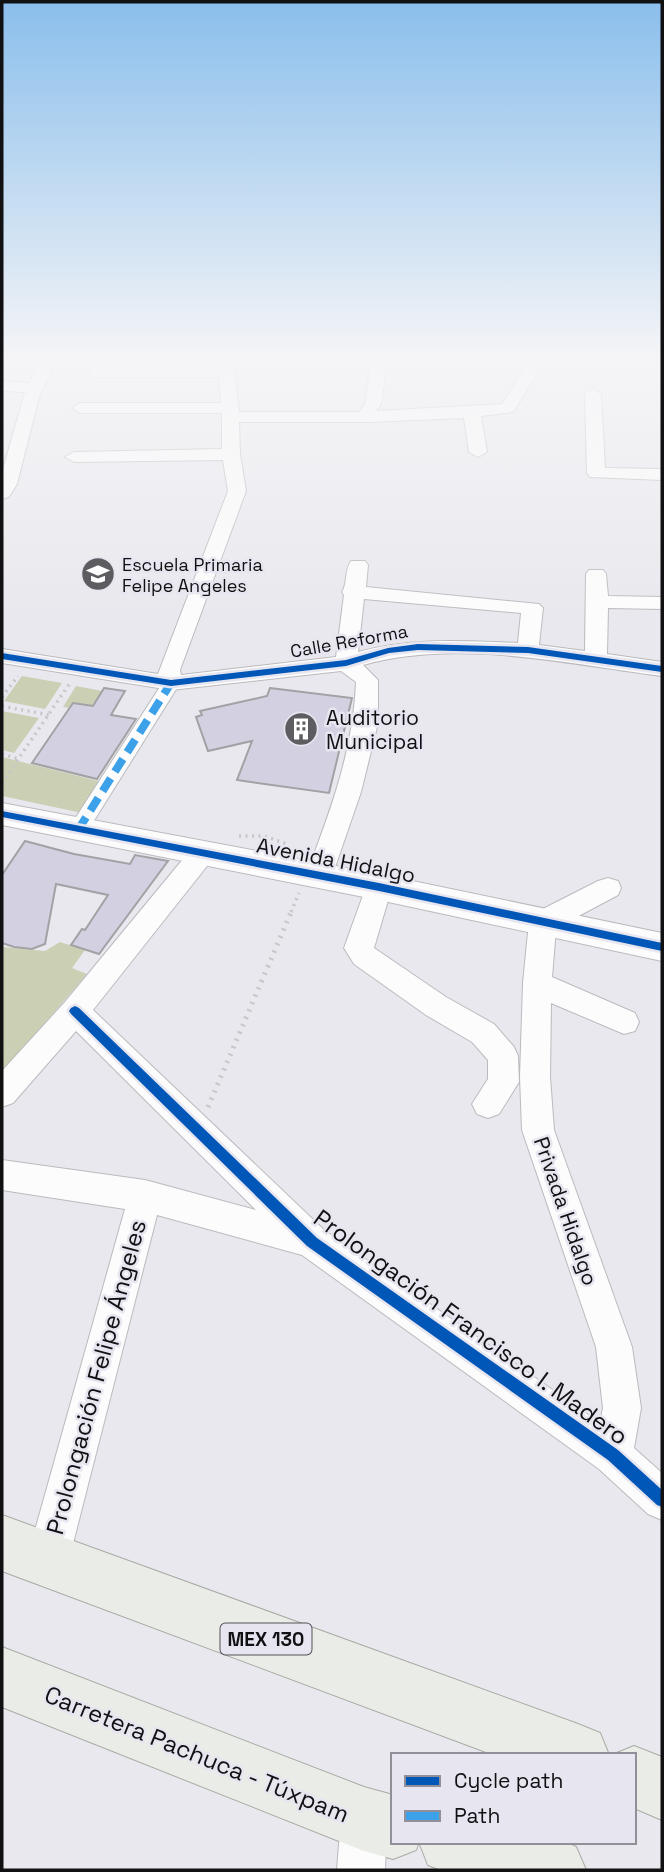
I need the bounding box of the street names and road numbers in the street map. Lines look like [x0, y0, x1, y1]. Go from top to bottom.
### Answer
street label: Calle Reforma [288, 619, 410, 663]
street label: Avenida Hidalgo [254, 831, 418, 889]
street label: Privada Hidalgo [528, 1133, 604, 1289]
street label: Prolongación Francisco I. Madero [308, 1202, 634, 1452]
street label: Prolongación Felipe Ángeles [39, 1216, 153, 1538]
road number: MEX 130 [220, 1624, 312, 1654]
street label: Carretera Pachuca - Túxpam [40, 1679, 354, 1829]

